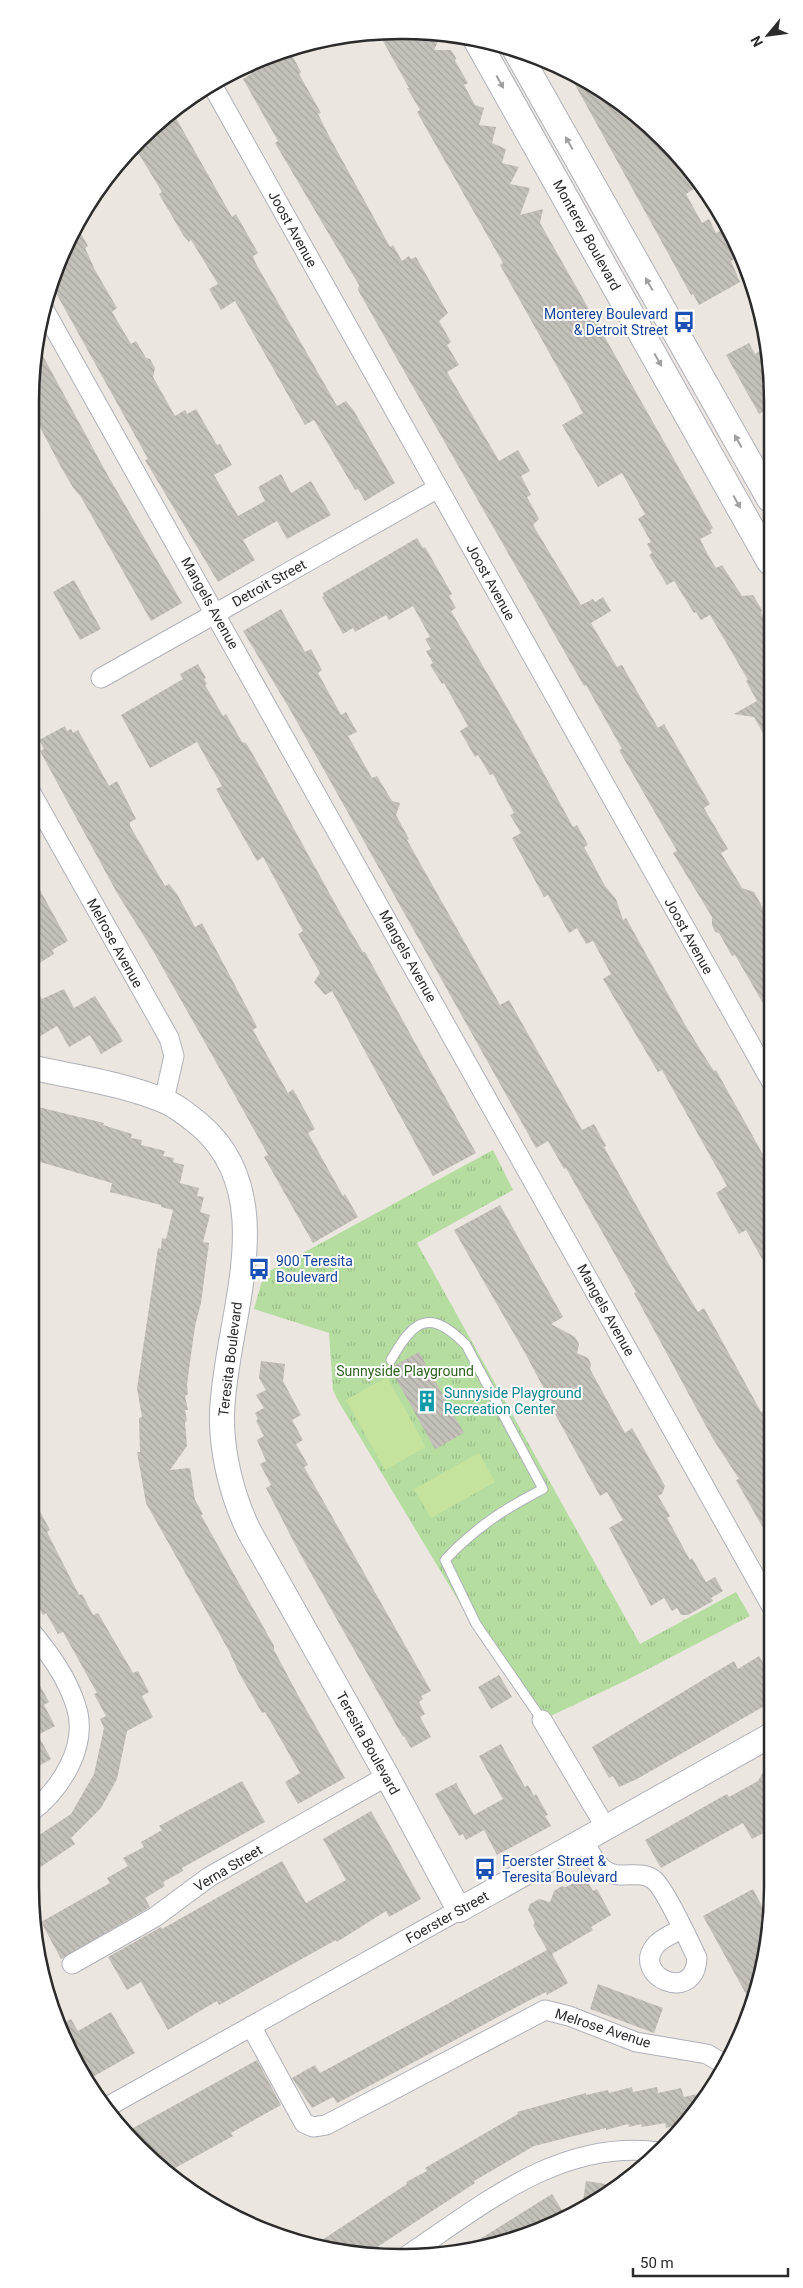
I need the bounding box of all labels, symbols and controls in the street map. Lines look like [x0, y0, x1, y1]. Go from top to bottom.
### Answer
north arrow [743, 10, 793, 60]
text: N [747, 33, 766, 50]
one-way arrow [496, 74, 504, 89]
one-way arrow [564, 136, 573, 149]
street label: Monterey Boulevard [550, 177, 624, 293]
street label: Joost Avenue [265, 188, 321, 270]
one-way arrow [645, 277, 653, 292]
place label: Monterey Boulevard & Detroit Street [544, 306, 668, 338]
bus stop icon: Monterey Boulevard & Detroit Street [671, 309, 697, 335]
one-way arrow [653, 353, 662, 367]
one-way arrow [734, 433, 742, 448]
one-way arrow [732, 496, 741, 509]
street label: Joost Avenue [463, 541, 519, 623]
street label: Mangels Avenue [178, 554, 242, 652]
street label: Detroit Street [229, 556, 309, 610]
street label: Joost Avenue [661, 895, 717, 977]
street label: Melrose Avenue [84, 896, 146, 990]
street label: Mangels Avenue [376, 907, 440, 1005]
place label: 900 Teresita Boulevard [276, 1253, 353, 1285]
bus stop icon: 900 Teresita Boulevard [246, 1256, 272, 1282]
street label: Mangels Avenue [574, 1261, 638, 1359]
street label: Teresita Boulevard [215, 1301, 245, 1417]
park label: Sunnyside Playground [336, 1363, 474, 1379]
place label: Sunnyside Playground Recreation Center [444, 1385, 582, 1417]
building icon: Sunnyside Playground Recreation Center [414, 1388, 440, 1414]
street label: Teresita Boulevard [333, 1689, 403, 1797]
street label: Verna Street [191, 1841, 265, 1895]
place label: Foerster Street & Teresita Boulevard [502, 1853, 617, 1885]
bus stop icon: Foerster Street & Teresita Boulevard [472, 1856, 498, 1882]
street label: Foerster Street [403, 1887, 492, 1946]
street label: Melrose Avenue [553, 2005, 653, 2051]
scale bar [633, 2246, 788, 2278]
text: 50 m [640, 2254, 674, 2272]

